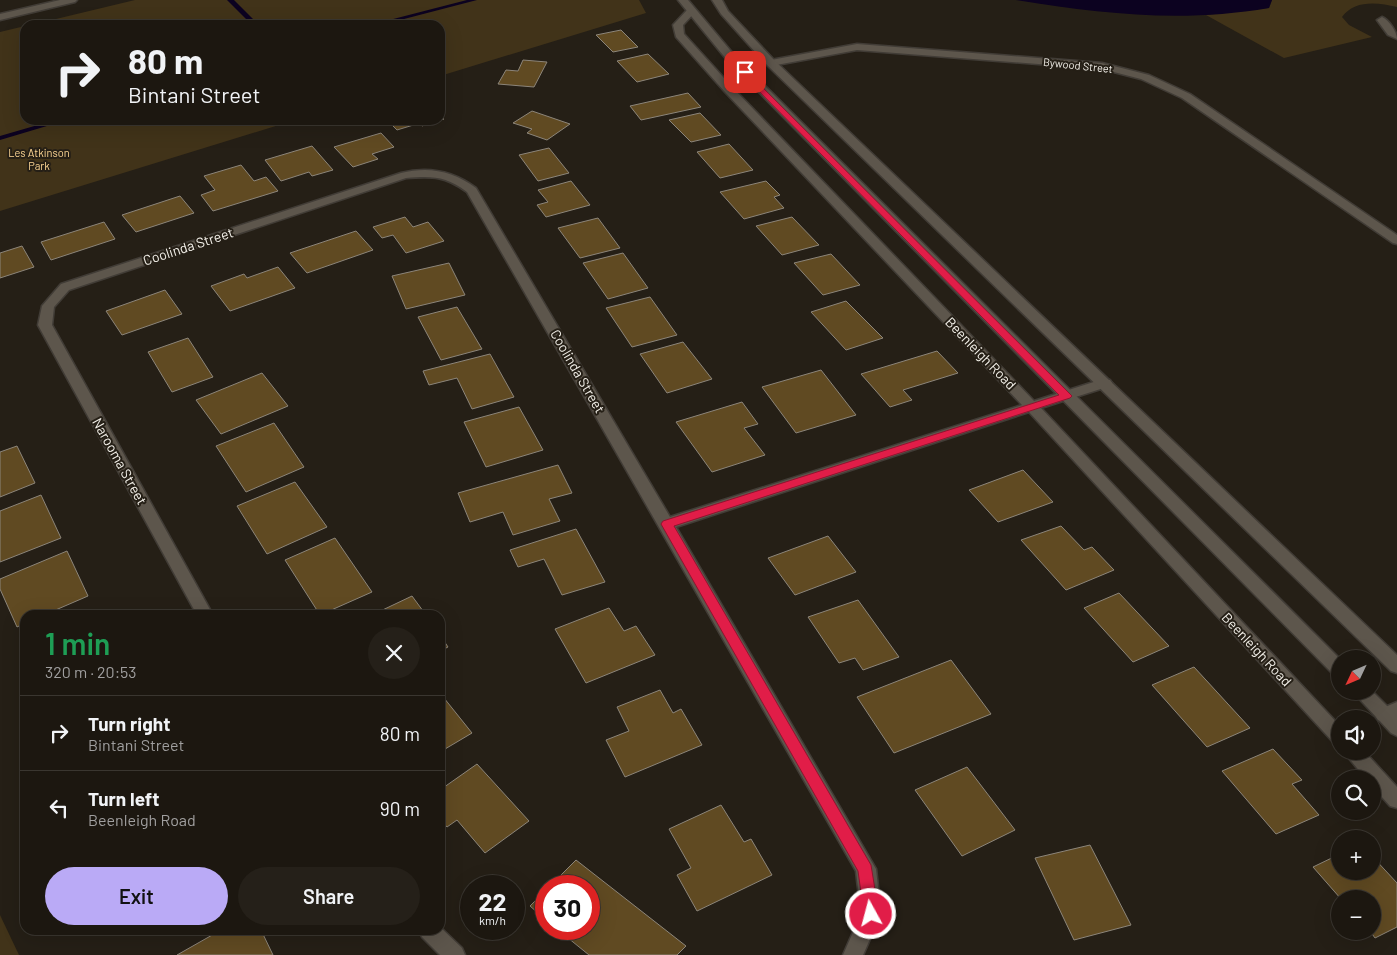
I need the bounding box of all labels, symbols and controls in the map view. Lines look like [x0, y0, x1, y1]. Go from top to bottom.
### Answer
text: 80 m [128, 39, 203, 81]
icon: right [45, 40, 110, 105]
pin [724, 51, 766, 93]
street label: Bywood Street [1043, 55, 1113, 75]
icon: arrive [731, 58, 759, 86]
text: Bintani Street [128, 81, 260, 107]
park label: Les Atkinson Park [8, 146, 70, 172]
street label: Coolinda Street [141, 223, 235, 269]
street label: Beenleigh Road [942, 313, 1020, 393]
street label: Coolinda Street [547, 326, 609, 416]
street label: Narooma Street [89, 415, 151, 507]
street label: Beenleigh Road [1219, 609, 1295, 689]
text: 1 min [45, 625, 110, 661]
button: close [368, 627, 420, 679]
north arrow [1331, 650, 1381, 700]
map controls [1331, 650, 1381, 940]
text: 320 m · 20:53 [45, 662, 137, 681]
button: sound [1331, 710, 1381, 760]
text: Turn right [88, 712, 170, 735]
icon: right [45, 719, 73, 747]
text: 80 m [380, 722, 420, 745]
text: Bintani Street [88, 735, 184, 754]
button: search [1331, 770, 1381, 820]
text: Turn left [88, 787, 159, 810]
icon: left [45, 794, 73, 822]
text: 90 m [380, 797, 420, 820]
text: Beenleigh Road [88, 810, 196, 829]
button: + [1331, 830, 1381, 880]
button: Exit [45, 867, 228, 925]
button: Share [238, 867, 420, 925]
speed limit sign: 30 [535, 875, 600, 940]
text: 22 [478, 886, 507, 916]
position arrow [844, 887, 896, 939]
button: − [1331, 890, 1381, 940]
text: km/h [479, 913, 506, 927]

